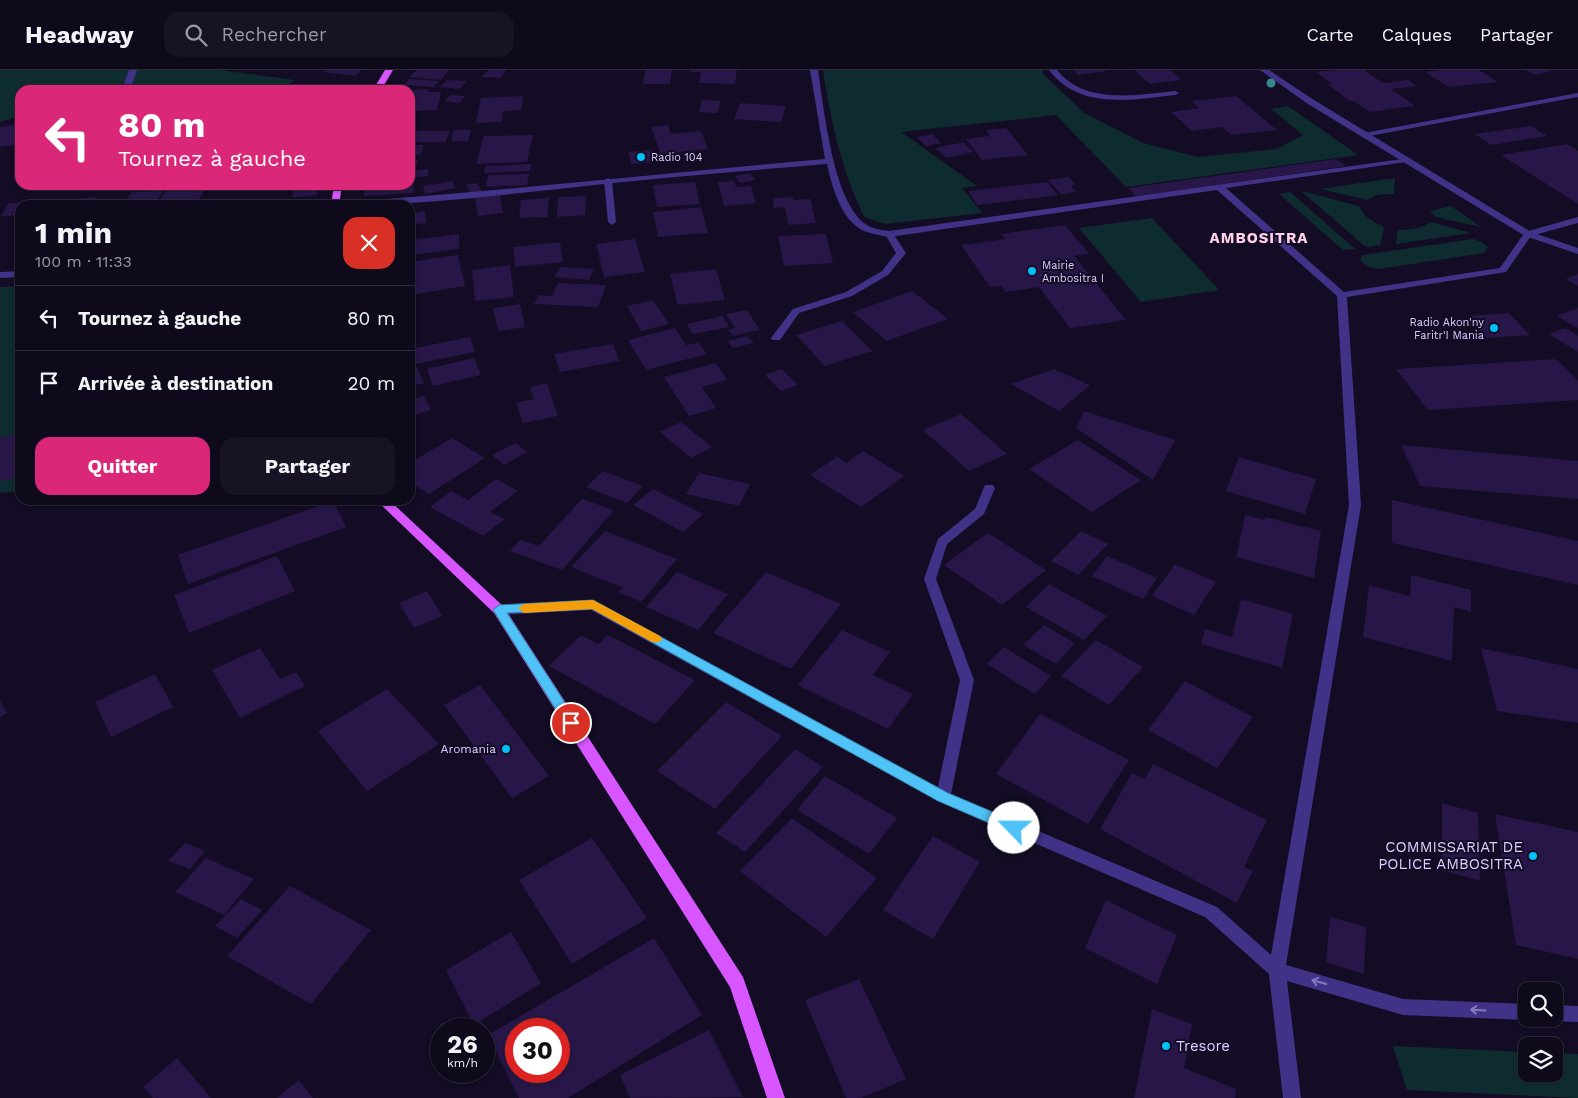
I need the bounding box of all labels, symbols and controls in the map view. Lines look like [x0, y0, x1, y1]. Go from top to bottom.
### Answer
search box [164, 12, 514, 57]
text: Headway [25, 21, 134, 49]
icon: search [182, 21, 210, 49]
text: Rechercher [222, 23, 327, 46]
text: Carte [1306, 24, 1354, 45]
text: Calques [1382, 24, 1452, 45]
text: Partager [1480, 24, 1553, 45]
text: 80 m [118, 104, 205, 146]
icon: left [35, 105, 100, 170]
text: Tournez à gauche [118, 146, 306, 171]
marker: Radio 104 [635, 151, 647, 163]
place label: Radio 104 [651, 151, 703, 164]
text: 1 min [35, 215, 112, 250]
button: close [343, 217, 395, 269]
district label: AMBOSITRA [1210, 229, 1308, 247]
text: 100 m · 11:33 [35, 252, 132, 271]
place label: Mairie Ambositra I [1042, 259, 1104, 285]
marker: Mairie Ambositra I [1026, 265, 1038, 277]
icon: left [35, 304, 63, 332]
text: Tournez à gauche [78, 307, 241, 330]
text: 80 m [347, 307, 395, 330]
place label: Radio Akon'ny Faritr'I Mania [1409, 316, 1484, 342]
marker: Radio Akon'ny Faritr'I Mania [1488, 322, 1500, 334]
icon: arrive [35, 369, 63, 397]
text: Arrivée à destination [78, 372, 273, 395]
text: 20 m [348, 372, 395, 395]
button: Quitter [35, 437, 210, 495]
button: Partager [220, 437, 395, 495]
pin [550, 702, 592, 744]
icon: arrive [557, 709, 585, 737]
place label: Aromania [441, 742, 496, 756]
marker: Aromania [500, 743, 512, 755]
position arrow [987, 801, 1039, 853]
place label: COMMISSARIAT DE POLICE AMBOSITRA [1378, 838, 1523, 873]
marker: COMMISSARIAT DE POLICE AMBOSITRA [1527, 850, 1539, 862]
one-way arrow [1311, 977, 1327, 987]
map controls [1518, 982, 1563, 1082]
button: search [1518, 982, 1563, 1027]
one-way arrow [1470, 1005, 1486, 1015]
speed limit sign: 30 [505, 1018, 570, 1083]
text: 26 [447, 1030, 478, 1059]
place label: Tresore [1176, 1037, 1230, 1055]
button: layers [1518, 1037, 1563, 1082]
marker: Tresore [1160, 1040, 1172, 1052]
text: km/h [447, 1056, 478, 1070]

